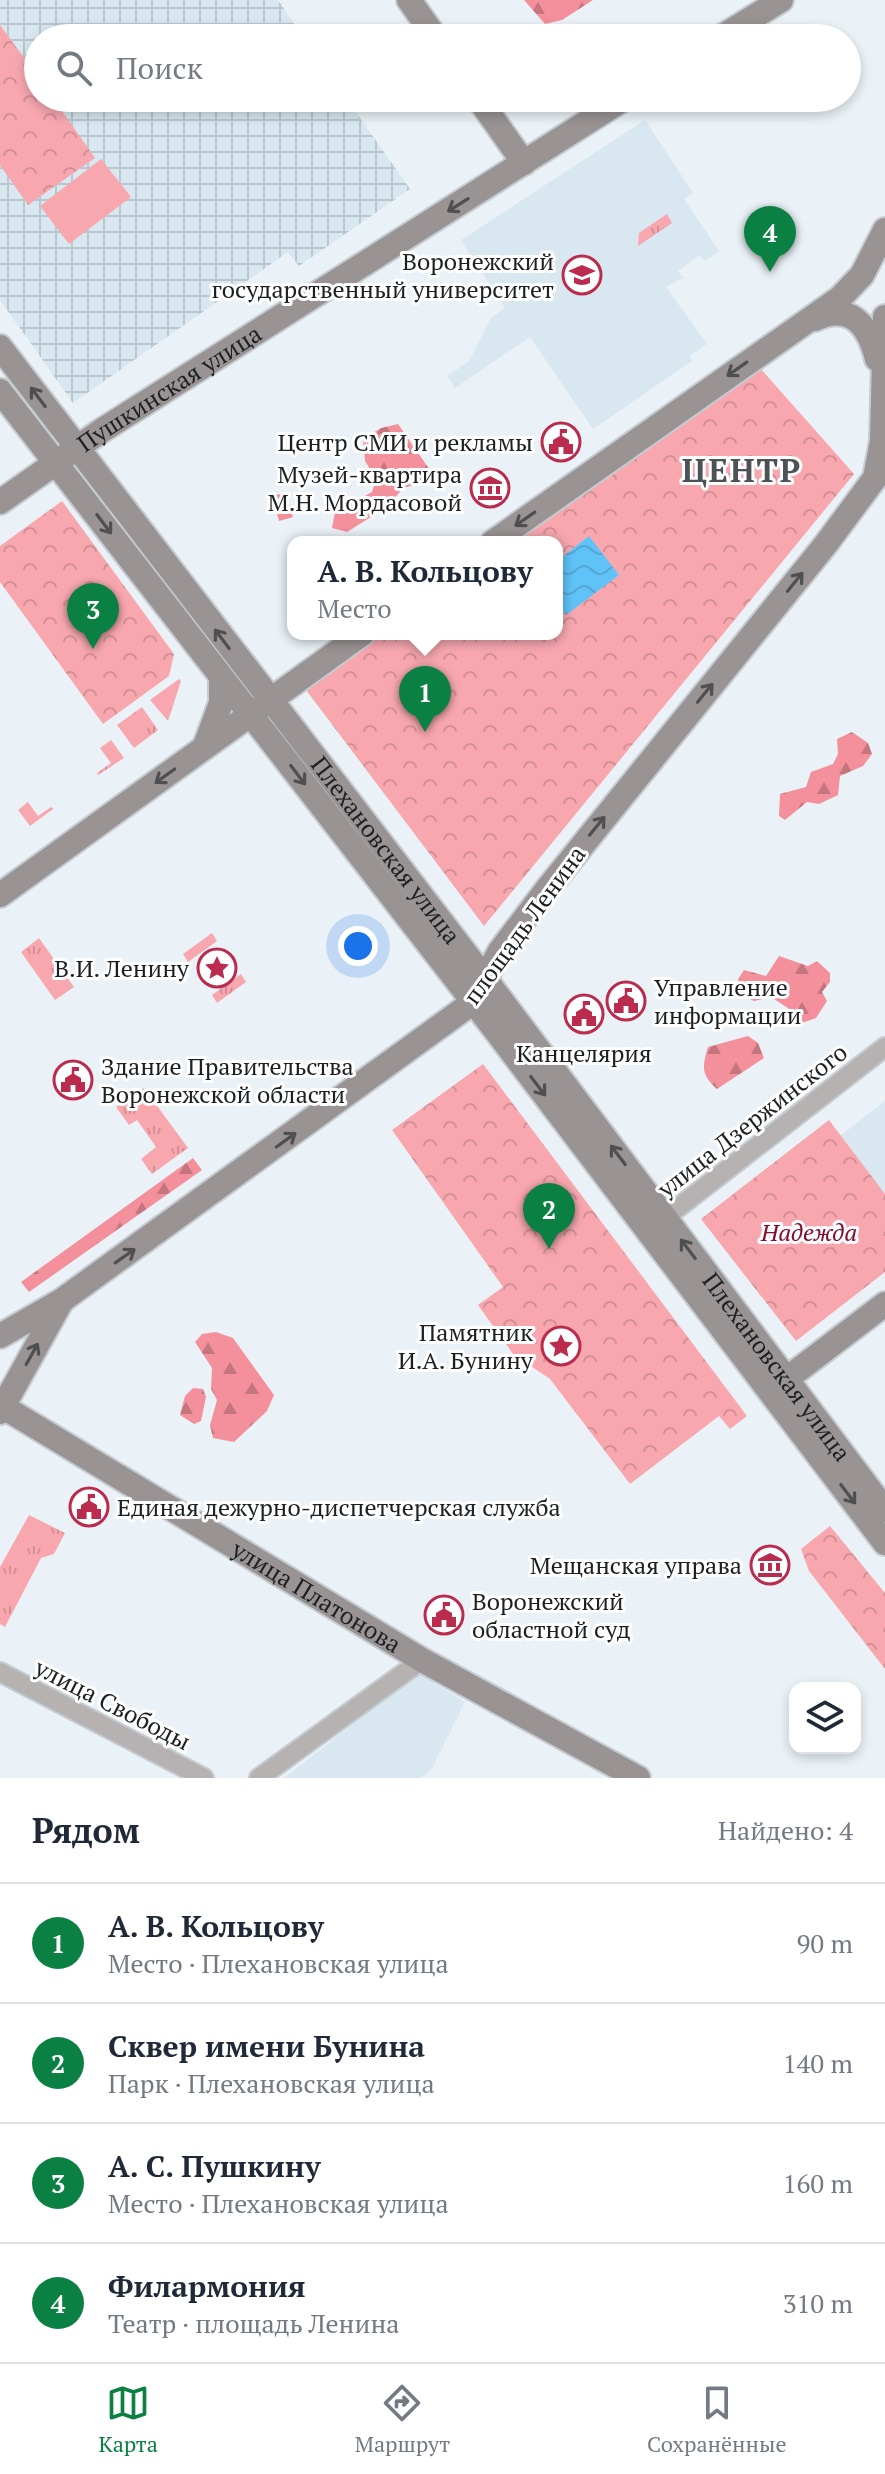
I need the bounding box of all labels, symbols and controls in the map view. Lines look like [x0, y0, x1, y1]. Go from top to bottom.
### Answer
search box [24, 24, 861, 112]
icon: search [52, 46, 96, 90]
text: Поиск [116, 48, 203, 88]
one-way arrow [447, 198, 470, 214]
pin: 4 [744, 206, 796, 272]
place label: Воронежский государственный университет [211, 245, 554, 305]
school or university icon: Воронежский государственный университет [561, 254, 603, 296]
street label: Пушкинская улица [71, 317, 267, 459]
one-way arrow [727, 361, 749, 377]
one-way arrow [30, 387, 47, 409]
public building icon: Центр СМИ и рекламы [540, 421, 582, 463]
place label: Центр СМИ и рекламы [278, 426, 533, 458]
district label: ЦЕНТР [682, 449, 802, 491]
place label: Музей-квартира М.Н. Мордасовой [268, 458, 462, 518]
museum icon: Музей-квартира М.Н. Мордасовой [469, 467, 511, 509]
one-way arrow [515, 511, 537, 527]
one-way arrow [95, 513, 112, 535]
popup [287, 536, 563, 640]
text: А. В. Кольцову [317, 551, 533, 591]
one-way arrow [786, 572, 804, 593]
pin: 3 [67, 583, 119, 649]
text: Место [317, 591, 392, 625]
one-way arrow [214, 629, 231, 650]
pin: 1 [399, 666, 451, 732]
one-way arrow [696, 683, 713, 704]
street label: Плехановская улица [304, 750, 468, 950]
one-way arrow [289, 764, 307, 785]
one-way arrow [154, 767, 176, 784]
one-way arrow [588, 816, 606, 837]
street label: площадь Ленина [456, 839, 592, 1011]
your location [338, 926, 378, 966]
place icon: В.И. Ленину [196, 947, 238, 989]
place label: В.И. Ленину [54, 952, 190, 984]
place label: Управление информации [654, 971, 801, 1031]
public building icon: Управление информации [605, 980, 647, 1022]
public building icon: Канцелярия [563, 993, 605, 1035]
street label: улица Дзержинского [650, 1036, 853, 1205]
place label: Канцелярия [516, 1037, 652, 1069]
place label: Здание Правительства Воронежской области [101, 1050, 354, 1110]
public building icon: Здание Правительства Воронежской области [52, 1059, 94, 1101]
one-way arrow [529, 1075, 546, 1096]
one-way arrow [275, 1132, 297, 1148]
one-way arrow [610, 1145, 627, 1166]
pin: 2 [523, 1183, 575, 1249]
park label: Надежда [760, 1216, 857, 1248]
one-way arrow [680, 1238, 697, 1260]
one-way arrow [113, 1247, 135, 1264]
street label: Плехановская улица [696, 1266, 858, 1467]
place label: Памятник И.А. Бунину [398, 1316, 534, 1376]
place icon: Памятник И.А. Бунину [540, 1325, 582, 1367]
one-way arrow [25, 1342, 40, 1366]
one-way arrow [839, 1483, 856, 1504]
public building icon: Единая дежурно-диспетчерская служба [68, 1486, 110, 1528]
place label: Единая дежурно-диспетчерская служба [117, 1491, 561, 1523]
street label: улица Платонова [225, 1532, 407, 1660]
museum icon: Мещанская управа [749, 1544, 791, 1586]
place label: Мещанская управа [530, 1549, 742, 1581]
place label: Воронежский областной суд [472, 1585, 631, 1645]
public building icon: Воронежский областной суд [423, 1594, 465, 1636]
street label: улица Свободы [29, 1651, 196, 1757]
map controls [789, 1682, 861, 1754]
button: layers [789, 1682, 861, 1754]
text: Рядом [32, 1808, 140, 1853]
text: Найдено: 4 [718, 1813, 853, 1847]
text: А. В. Кольцову [108, 1906, 324, 1946]
text: 1 [51, 1926, 65, 1960]
text: 90 m [797, 1926, 853, 1960]
text: Место · Плехановская улица [108, 1946, 449, 1980]
text: Cквер имени Бунина [108, 2026, 425, 2066]
text: 2 [51, 2046, 65, 2080]
text: 140 m [783, 2046, 853, 2080]
text: Парк · Плехановская улица [108, 2066, 435, 2100]
text: А. С. Пушкину [108, 2146, 321, 2186]
text: 3 [51, 2166, 65, 2200]
text: 160 m [783, 2166, 853, 2200]
text: Место · Плехановская улица [108, 2186, 449, 2220]
text: Филармония [108, 2266, 306, 2306]
text: 4 [51, 2286, 65, 2320]
text: 310 m [783, 2286, 853, 2320]
text: Театр · площадь Ленина [108, 2306, 400, 2340]
tab: Карта [98, 2381, 158, 2458]
tab: Маршрут [355, 2381, 450, 2458]
tab: Сохранённые [647, 2381, 786, 2458]

